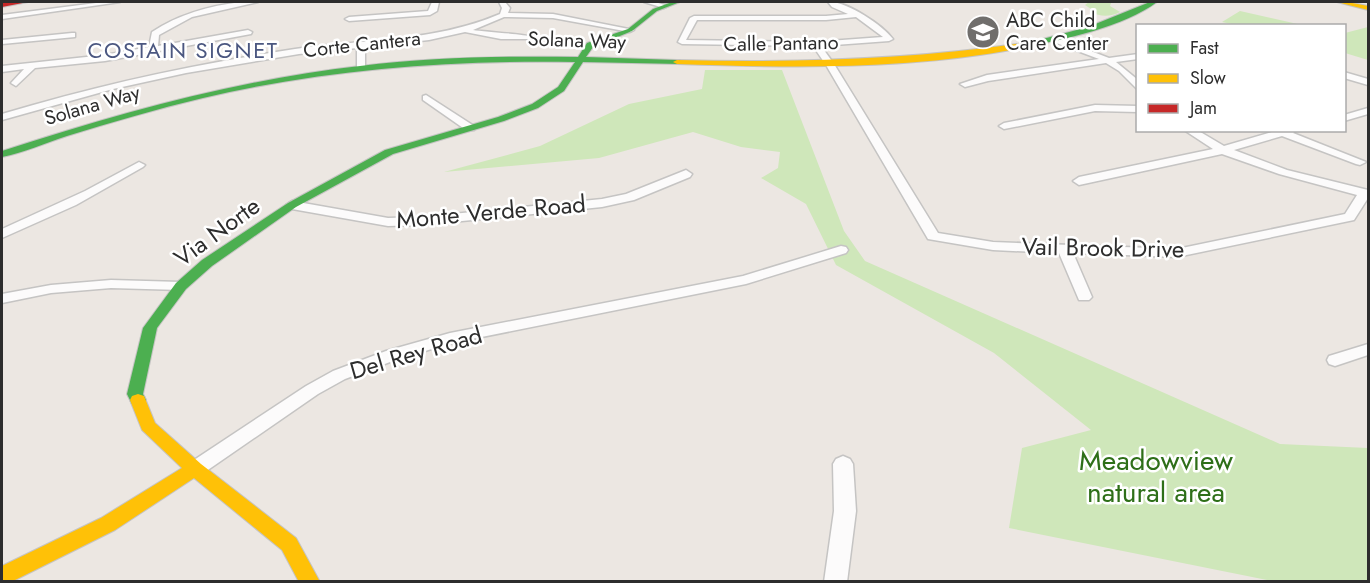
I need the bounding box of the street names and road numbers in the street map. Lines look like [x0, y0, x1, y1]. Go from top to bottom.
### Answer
street label: Corte Cantera [302, 24, 422, 65]
street label: Solana Way [527, 24, 627, 57]
street label: Calle Pantano [723, 28, 839, 59]
street label: Solana Way [41, 78, 144, 133]
street label: Monte Verde Road [395, 186, 587, 237]
street label: Via Norte [166, 188, 267, 275]
street label: Vail Brook Drive [1021, 229, 1185, 266]
street label: Del Rey Road [345, 317, 486, 388]

